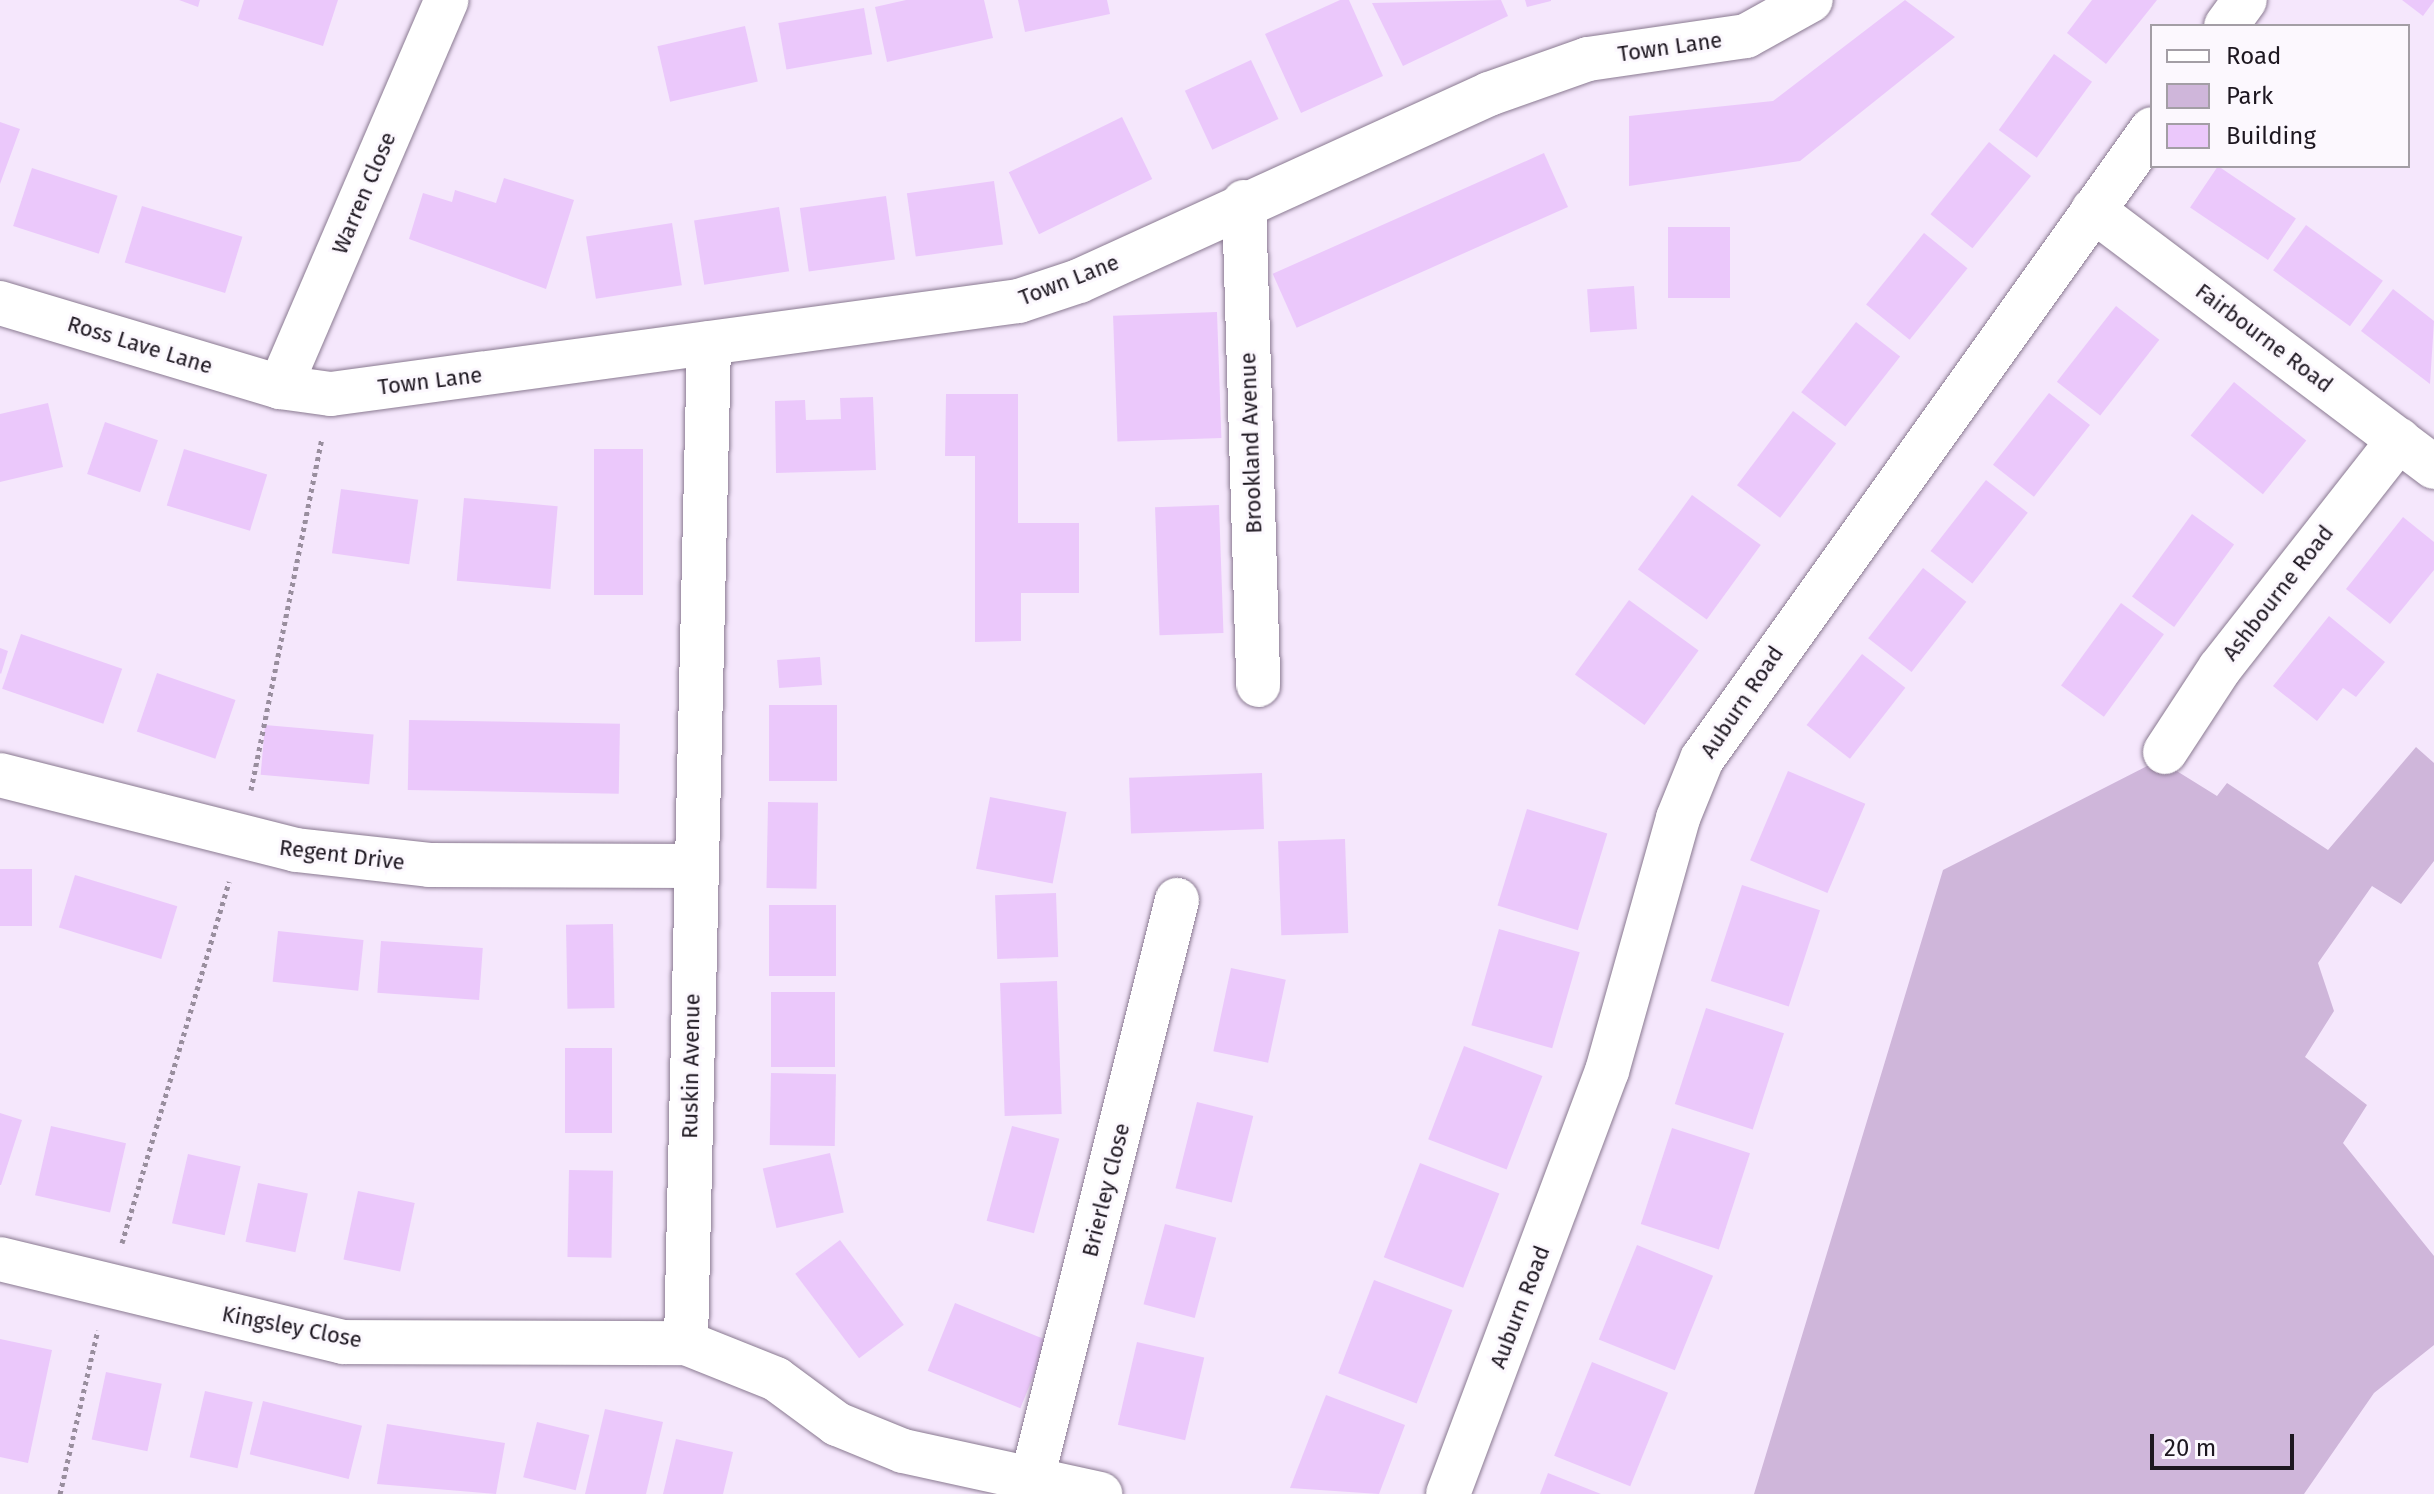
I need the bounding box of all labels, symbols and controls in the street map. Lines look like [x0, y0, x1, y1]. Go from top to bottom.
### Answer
legend [2150, 24, 2410, 168]
street label: Town Lane [1616, 27, 1724, 67]
text: Road [2226, 42, 2281, 70]
text: Park [2226, 82, 2273, 110]
text: Building [2226, 122, 2316, 150]
street label: Warren Close [326, 128, 402, 258]
street label: Town Lane [1015, 249, 1123, 311]
street label: Fairbourne Road [2190, 278, 2338, 398]
street label: Ross Lave Lane [64, 310, 216, 380]
street label: Brookland Avenue [1235, 352, 1267, 534]
street label: Town Lane [376, 361, 484, 401]
street label: Ashbourne Road [2217, 520, 2339, 666]
street label: Auburn Road [1695, 641, 1789, 763]
street label: Regent Drive [278, 834, 406, 876]
street label: Ruskin Avenue [677, 993, 705, 1139]
street label: Brierley Close [1077, 1120, 1135, 1260]
street label: Auburn Road [1485, 1242, 1555, 1372]
street label: Kingsley Close [220, 1300, 364, 1354]
scale bar [2154, 1418, 2298, 1468]
text: 20 m [2164, 1434, 2216, 1462]

